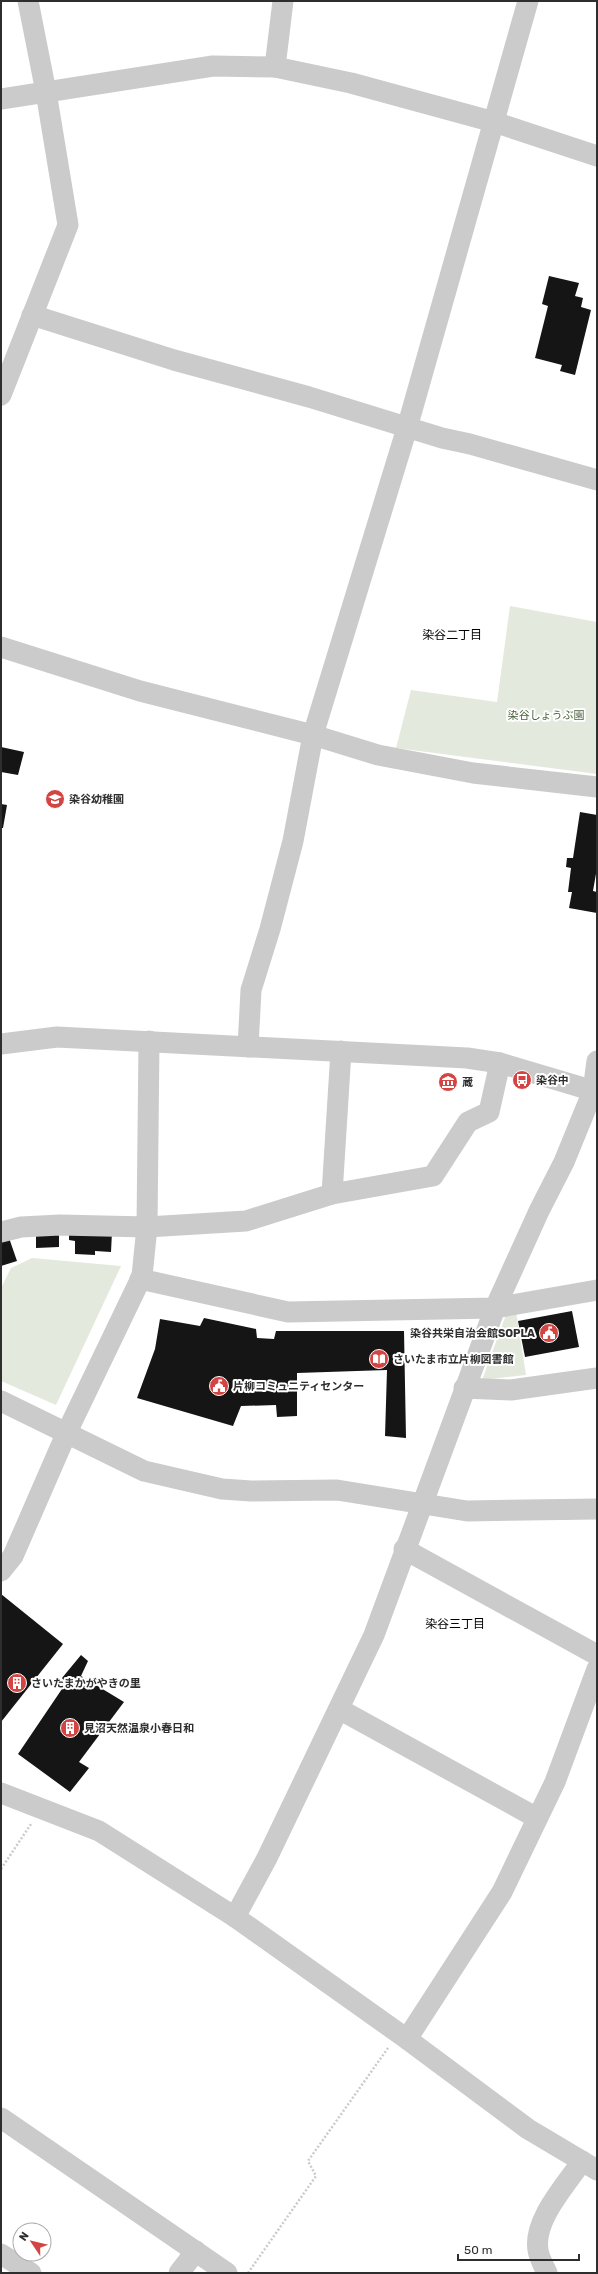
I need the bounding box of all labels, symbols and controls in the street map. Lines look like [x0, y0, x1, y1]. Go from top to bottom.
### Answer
district label: 染谷二丁目 [422, 628, 482, 642]
park label: 染谷しょうぶ園 [508, 709, 585, 722]
school or university icon: 染谷幼稚園 [44, 788, 66, 810]
place label: 染谷幼稚園 [69, 793, 124, 806]
bus stop icon: 染谷中 [511, 1069, 533, 1091]
museum icon: 蔵 [437, 1071, 459, 1093]
place label: 染谷中 [536, 1074, 569, 1087]
place label: 蔵 [462, 1076, 473, 1089]
public building icon: 染谷共栄自治会館SOPLA [538, 1322, 560, 1344]
place label: 染谷共栄自治会館SOPLA [410, 1327, 535, 1340]
library icon: さいたま市立片柳図書館 [368, 1348, 390, 1370]
place label: さいたま市立片柳図書館 [393, 1353, 514, 1366]
public building icon: 片柳コミュニティセンター [208, 1375, 230, 1397]
place label: 片柳コミュニティセンター [233, 1380, 364, 1393]
district label: 染谷三丁目 [425, 1617, 485, 1631]
building icon: さいたまかがやきの里 [6, 1672, 28, 1694]
place label: さいたまかがやきの里 [31, 1677, 141, 1690]
building icon: 見沼天然温泉小春日和 [59, 1717, 81, 1739]
place label: 見沼天然温泉小春日和 [84, 1722, 194, 1735]
north arrow [12, 2222, 52, 2262]
text: N [17, 2230, 32, 2244]
scale bar [458, 2236, 579, 2262]
text: 50 m [464, 2243, 492, 2257]

